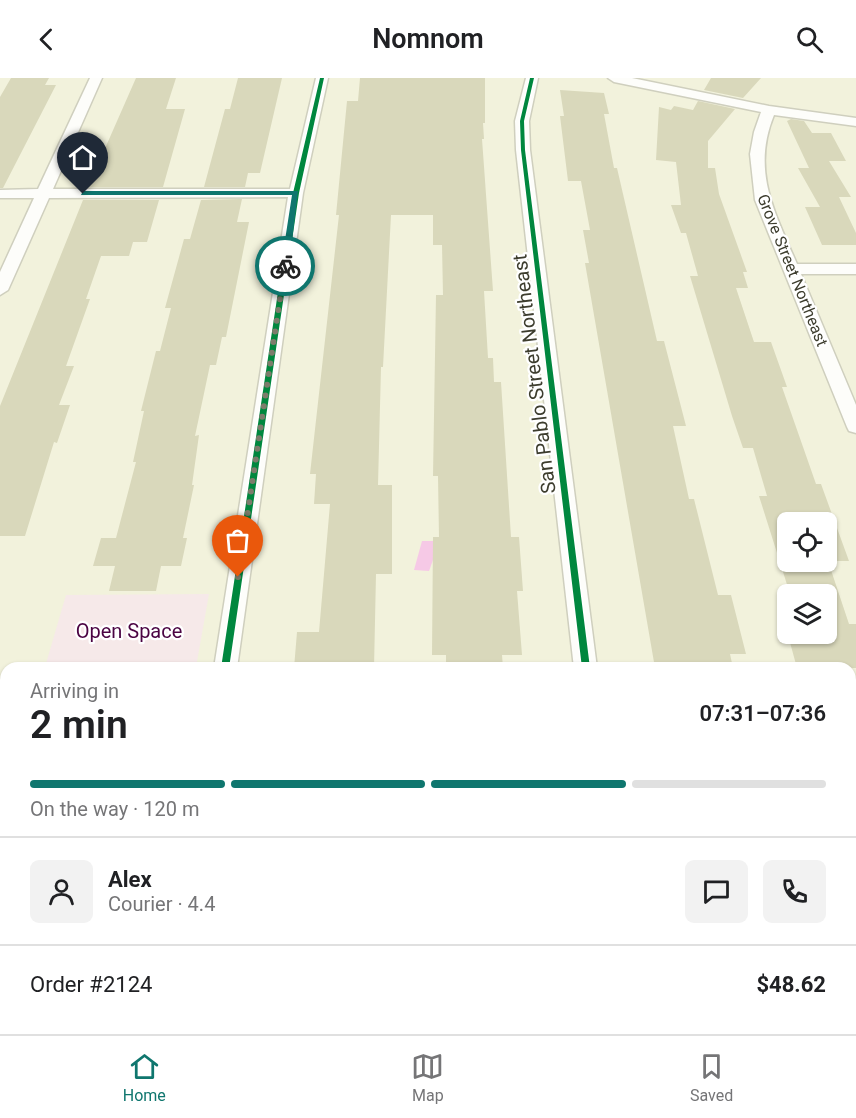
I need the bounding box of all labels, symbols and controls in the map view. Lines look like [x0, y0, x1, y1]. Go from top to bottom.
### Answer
icon: back [30, 23, 63, 56]
text: Nomnom [372, 23, 484, 55]
icon: search [793, 23, 826, 56]
pin [57, 132, 108, 194]
icon: home [66, 141, 99, 174]
street label: Grove Street Northeast [753, 191, 832, 349]
courier [255, 236, 315, 296]
icon: bike [269, 250, 302, 283]
street label: San Pablo Street Northeast [507, 253, 561, 495]
map controls [777, 512, 837, 644]
button: locate [777, 512, 837, 572]
pin [212, 515, 263, 577]
icon: bag [221, 524, 254, 557]
button: layers [777, 584, 837, 644]
park label: Open Space [76, 619, 182, 643]
text: Arriving in [30, 679, 119, 703]
text: 07:31–07:36 [699, 701, 826, 726]
text: 2 min [30, 702, 128, 748]
text: On the way · 120 m [30, 797, 199, 821]
button: person [30, 860, 93, 923]
button: chat [685, 860, 748, 923]
button: phone [763, 860, 826, 923]
text: Alex [108, 867, 152, 892]
text: Courier · 4.4 [108, 892, 215, 916]
text: Order #2124 [30, 972, 152, 997]
text: $48.62 [757, 972, 826, 997]
tab: Home [123, 1050, 166, 1105]
tab: Map [411, 1050, 444, 1105]
tab: Saved [690, 1050, 733, 1105]

